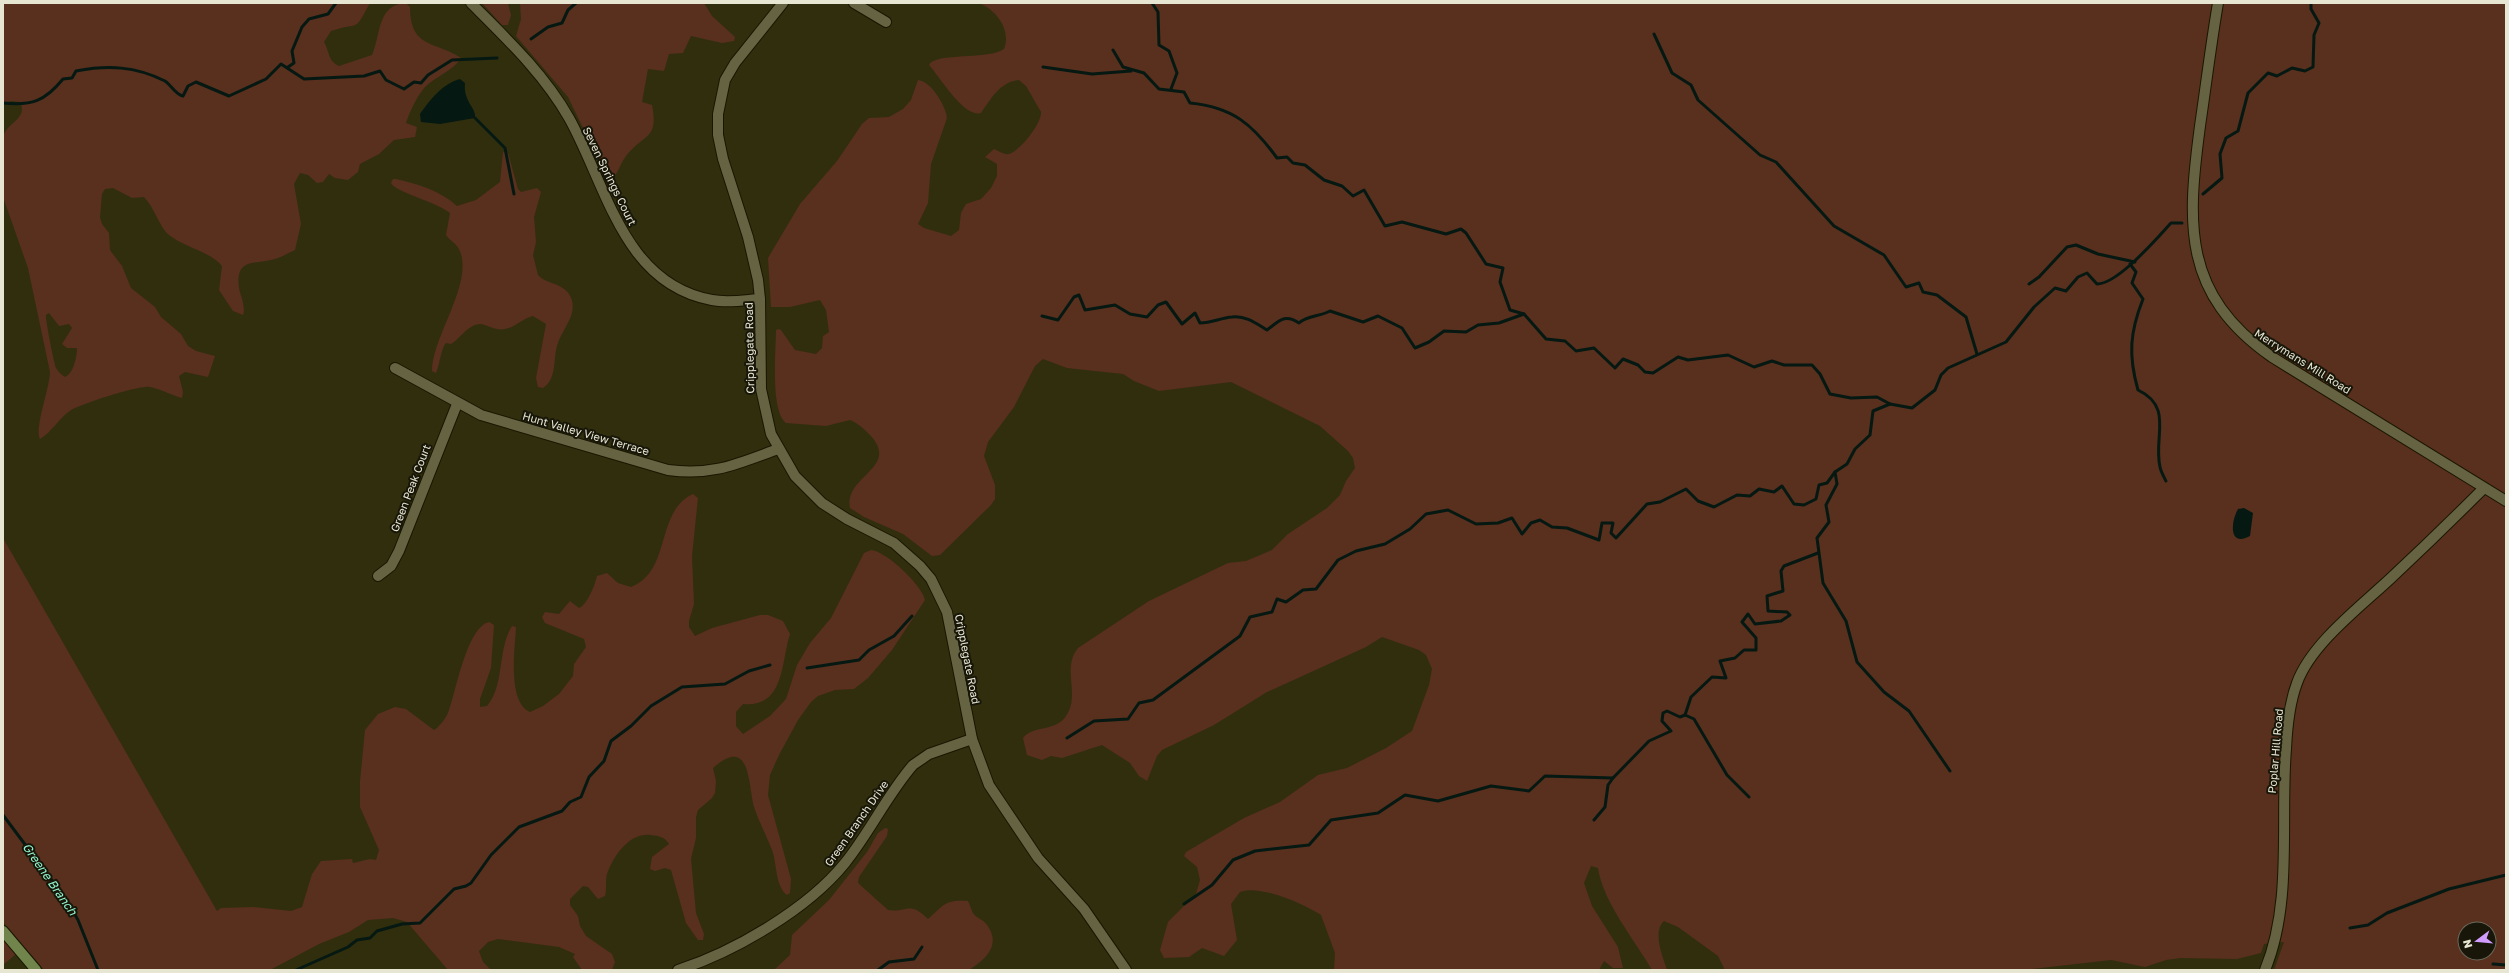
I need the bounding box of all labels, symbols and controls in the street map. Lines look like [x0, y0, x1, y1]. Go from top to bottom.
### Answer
street label: Seven Springs Court [581, 125, 639, 227]
street label: Cripplegate Road [742, 302, 756, 394]
street label: Merrymans Mill Road [2252, 326, 2354, 396]
street label: Hunt Valley View Terrace [521, 409, 651, 457]
street label: Green Peak Court [387, 442, 433, 534]
street label: Cripplegate Road [953, 613, 983, 705]
street label: Poplar Hill Road [2265, 708, 2285, 794]
street label: Green Branch Drive [822, 778, 890, 868]
water label: Greene Branch [19, 840, 81, 919]
north arrow [2457, 921, 2497, 961]
text: N [2460, 938, 2474, 950]

